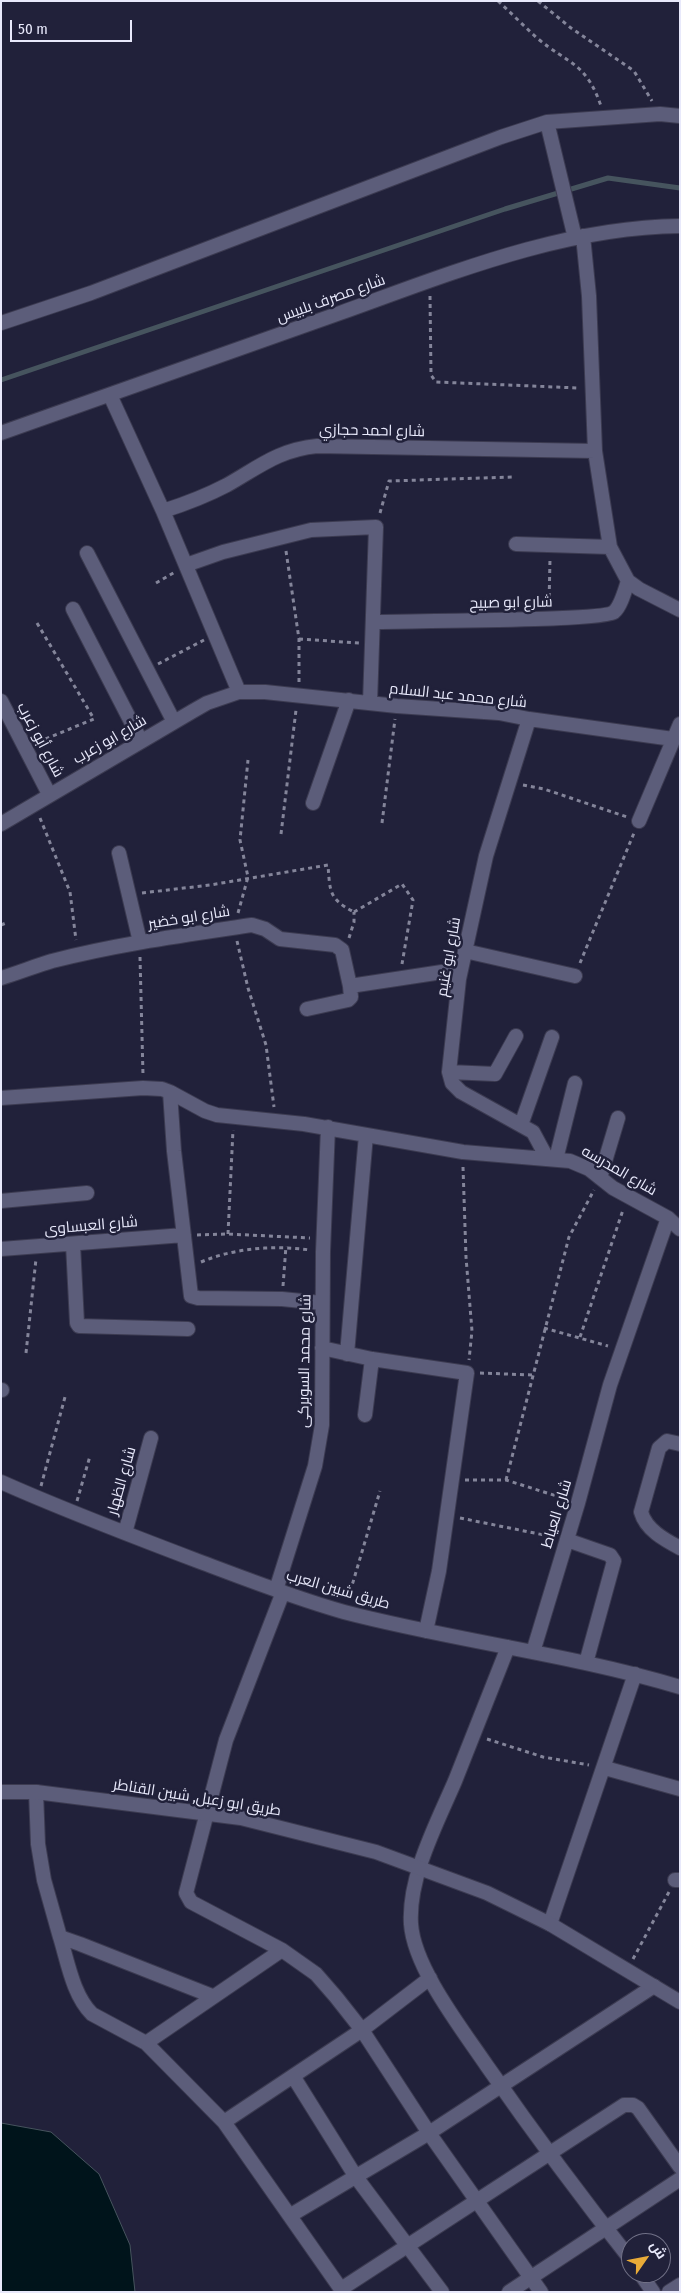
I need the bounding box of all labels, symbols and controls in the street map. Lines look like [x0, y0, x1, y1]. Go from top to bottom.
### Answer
scale bar [12, 10, 135, 42]
text: 50 m [18, 20, 48, 38]
street label: شارع مصرف بلبيس [274, 271, 388, 327]
street label: شارع احمد حجازي [319, 421, 425, 441]
street label: شارع ابو صبيح [469, 593, 553, 613]
street label: شارع محمد عبد السلام [388, 680, 528, 712]
street label: شارع أبو زعرب [13, 700, 67, 780]
street label: شارع ابو زعرب [70, 712, 150, 768]
street label: شارع ابو خضير [147, 903, 231, 933]
street label: شارع ابو غنيم [433, 916, 465, 998]
street label: شارع المدرسه [578, 1142, 660, 1200]
street label: شارع العبساوى [44, 1213, 138, 1239]
street label: شارع محمد السوبركى [295, 1294, 315, 1428]
street label: شارع الظهار [104, 1445, 140, 1517]
street label: شارع العياط [538, 1478, 576, 1550]
street label: طريق شبين العرب [284, 1567, 392, 1613]
street label: طريق ابو زعبل, شبين القناطر [112, 1776, 282, 1820]
north arrow [621, 2233, 671, 2283]
text: ش [646, 2238, 670, 2262]

